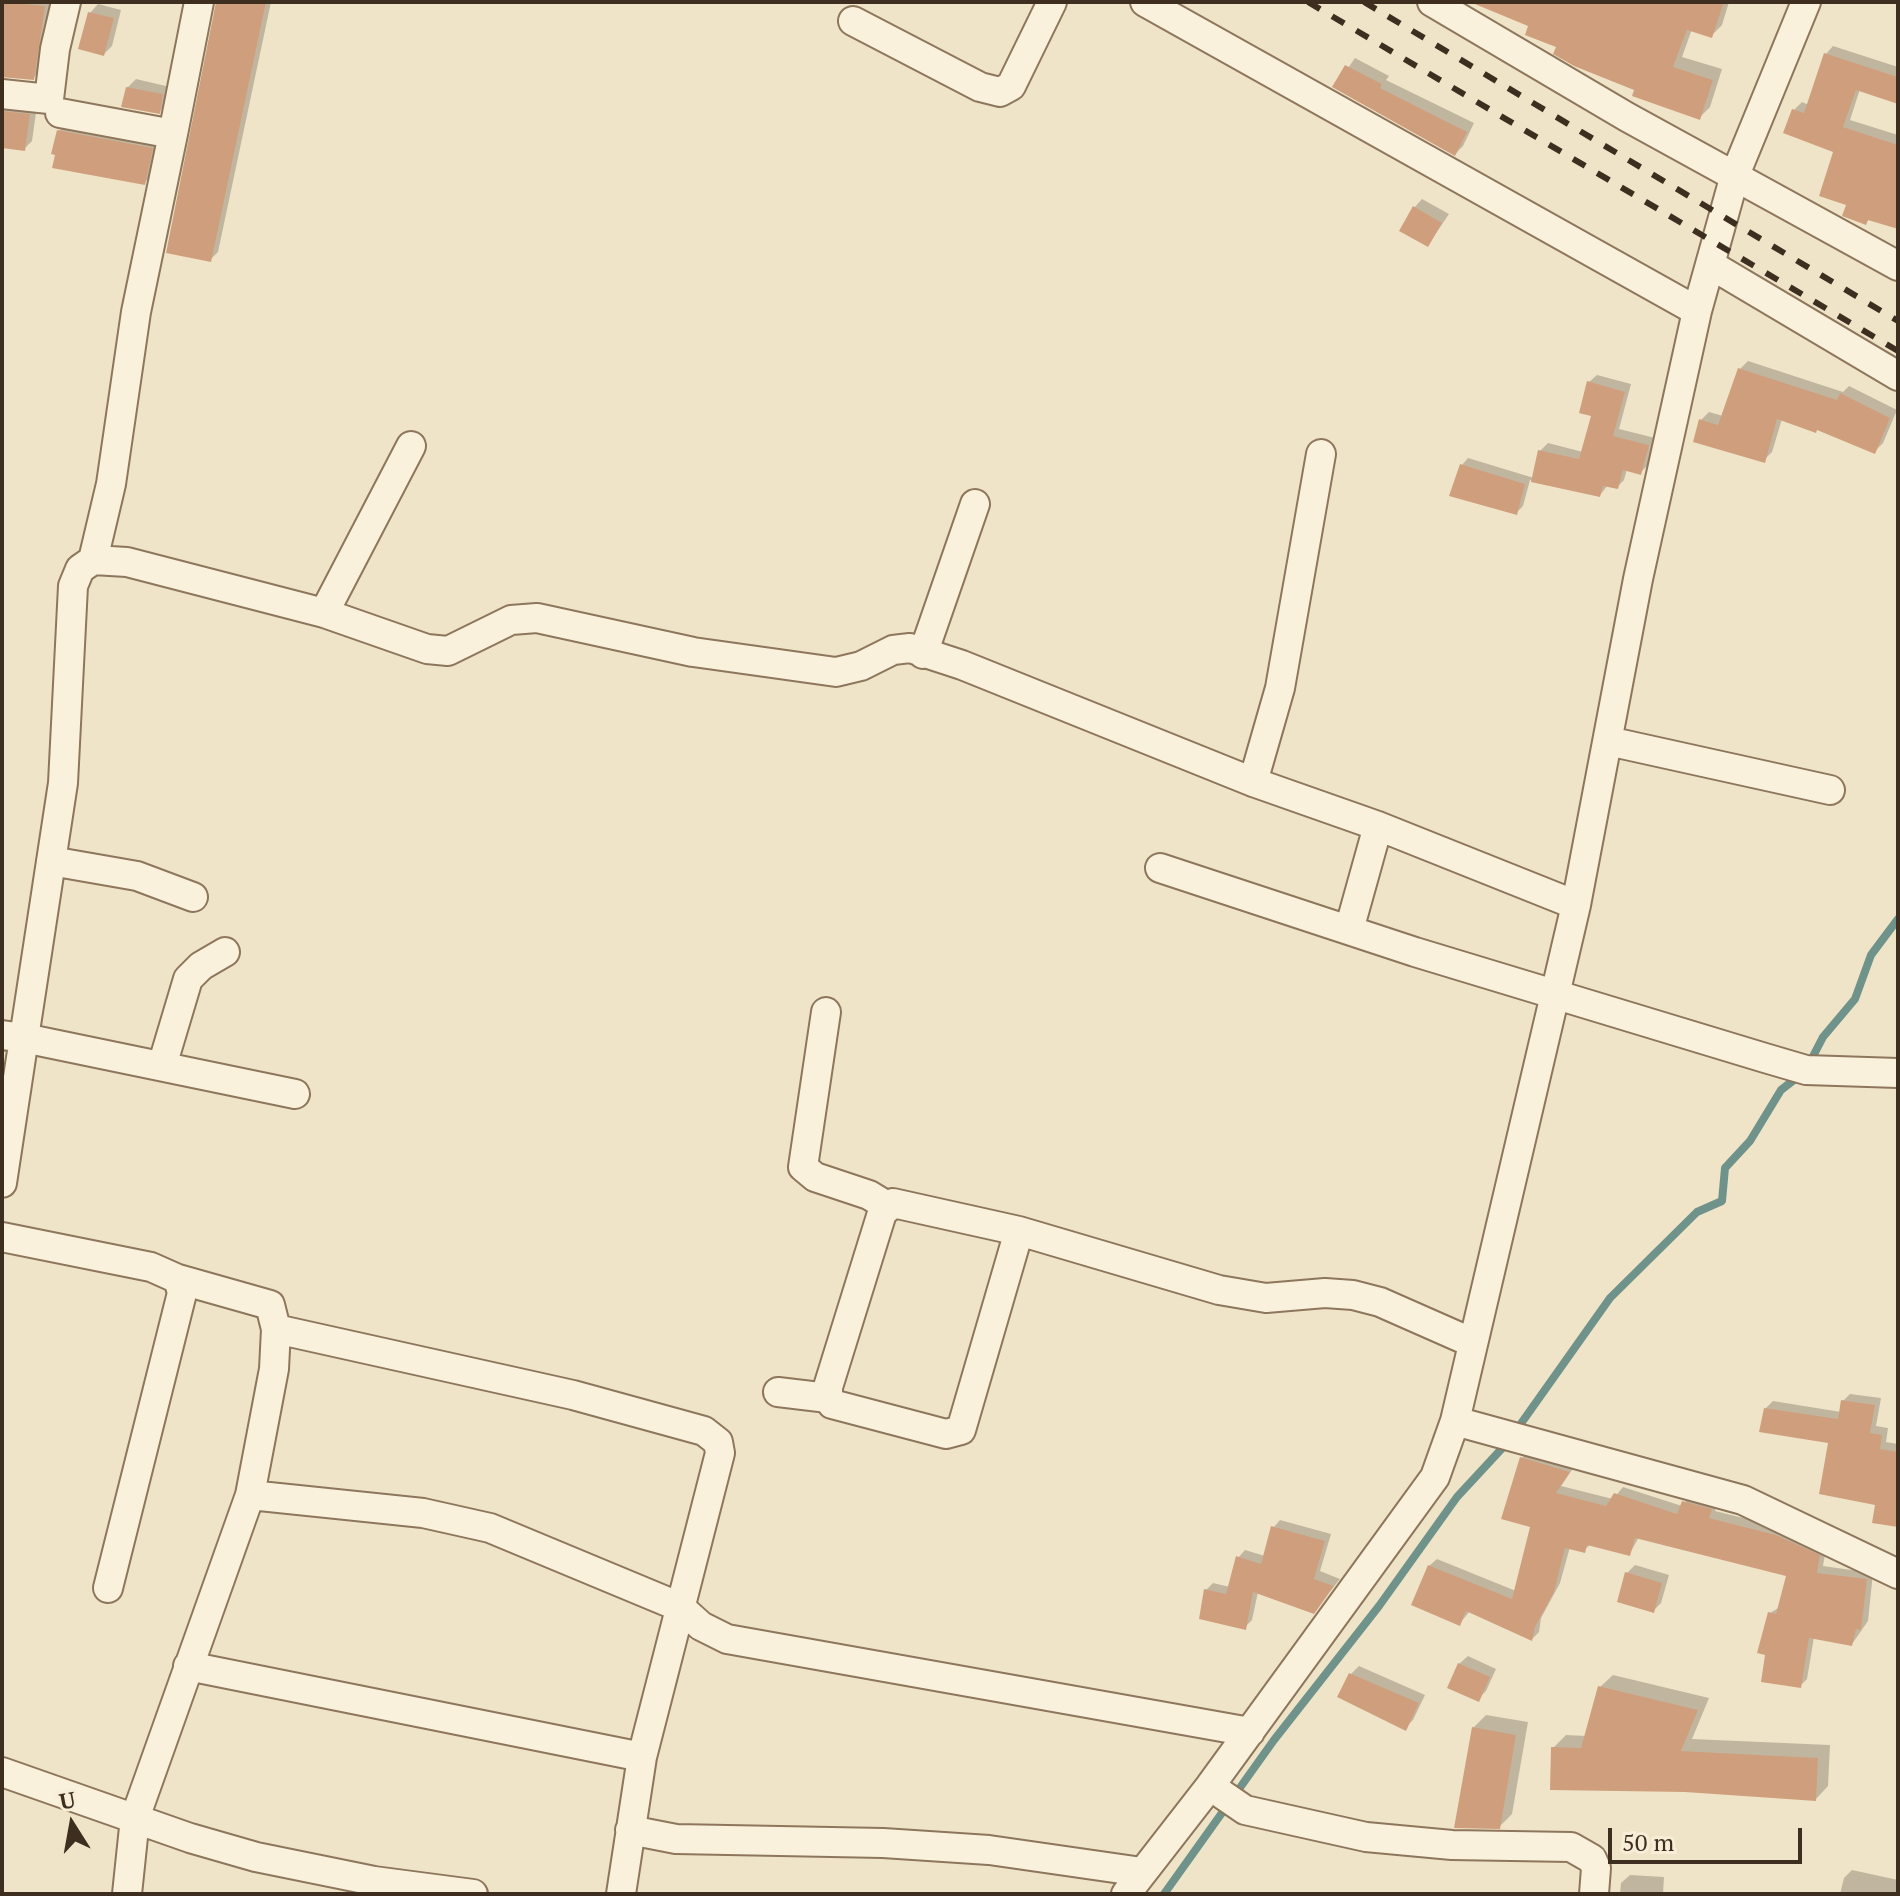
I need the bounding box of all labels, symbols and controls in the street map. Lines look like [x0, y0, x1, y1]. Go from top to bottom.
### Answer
north arrow [32, 1784, 112, 1864]
text: U [57, 1784, 78, 1816]
scale bar [1612, 1812, 1806, 1862]
text: 50 m [1622, 1826, 1674, 1858]

